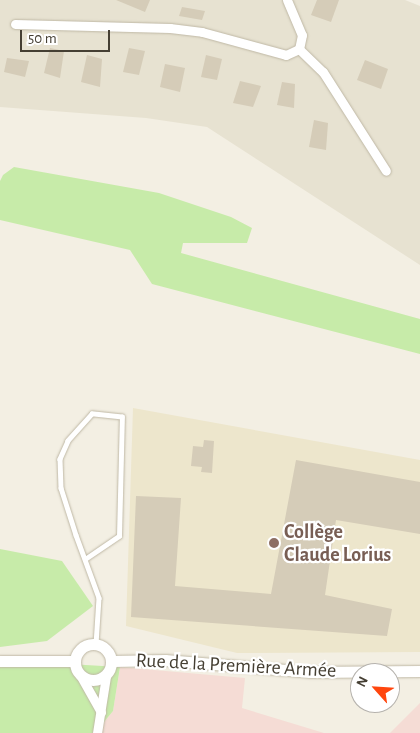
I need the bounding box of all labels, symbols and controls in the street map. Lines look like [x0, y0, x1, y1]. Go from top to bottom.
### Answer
scale bar [22, 20, 112, 52]
text: 50 m [28, 31, 57, 46]
place label: Collège Claude Lorius [284, 520, 391, 567]
marker: Collège Claude Lorius [268, 537, 280, 549]
street label: Rue de la Première Armée [135, 649, 337, 683]
north arrow [350, 663, 400, 713]
text: N [354, 674, 371, 689]

